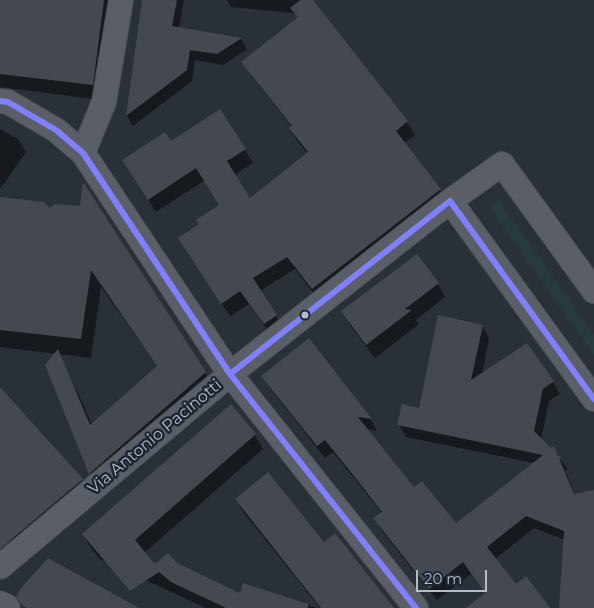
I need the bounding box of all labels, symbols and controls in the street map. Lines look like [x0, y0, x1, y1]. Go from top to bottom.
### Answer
unlabelled marker [300, 310, 310, 320]
street label: Via Antonio Pacinotti [84, 375, 226, 499]
scale bar [419, 560, 490, 592]
text: 20 m [424, 569, 462, 588]

